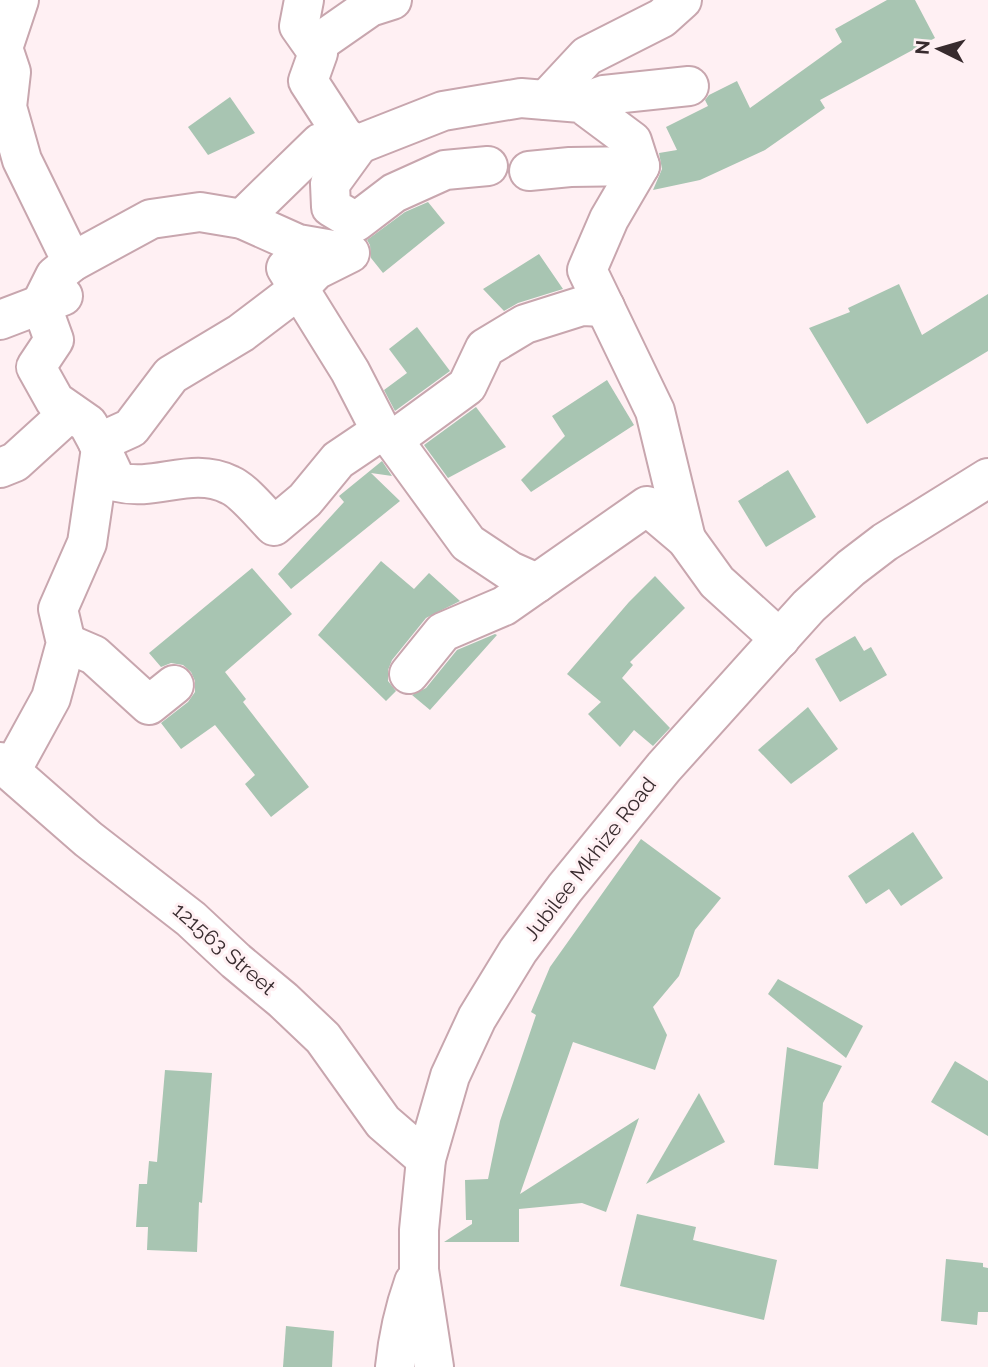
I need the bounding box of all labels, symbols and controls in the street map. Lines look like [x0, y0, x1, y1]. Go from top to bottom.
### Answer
north arrow [904, 14, 974, 84]
text: N [910, 39, 934, 56]
street label: Jubilee Mkhize Road [518, 772, 661, 945]
street label: 121563 Street [168, 897, 281, 1000]

